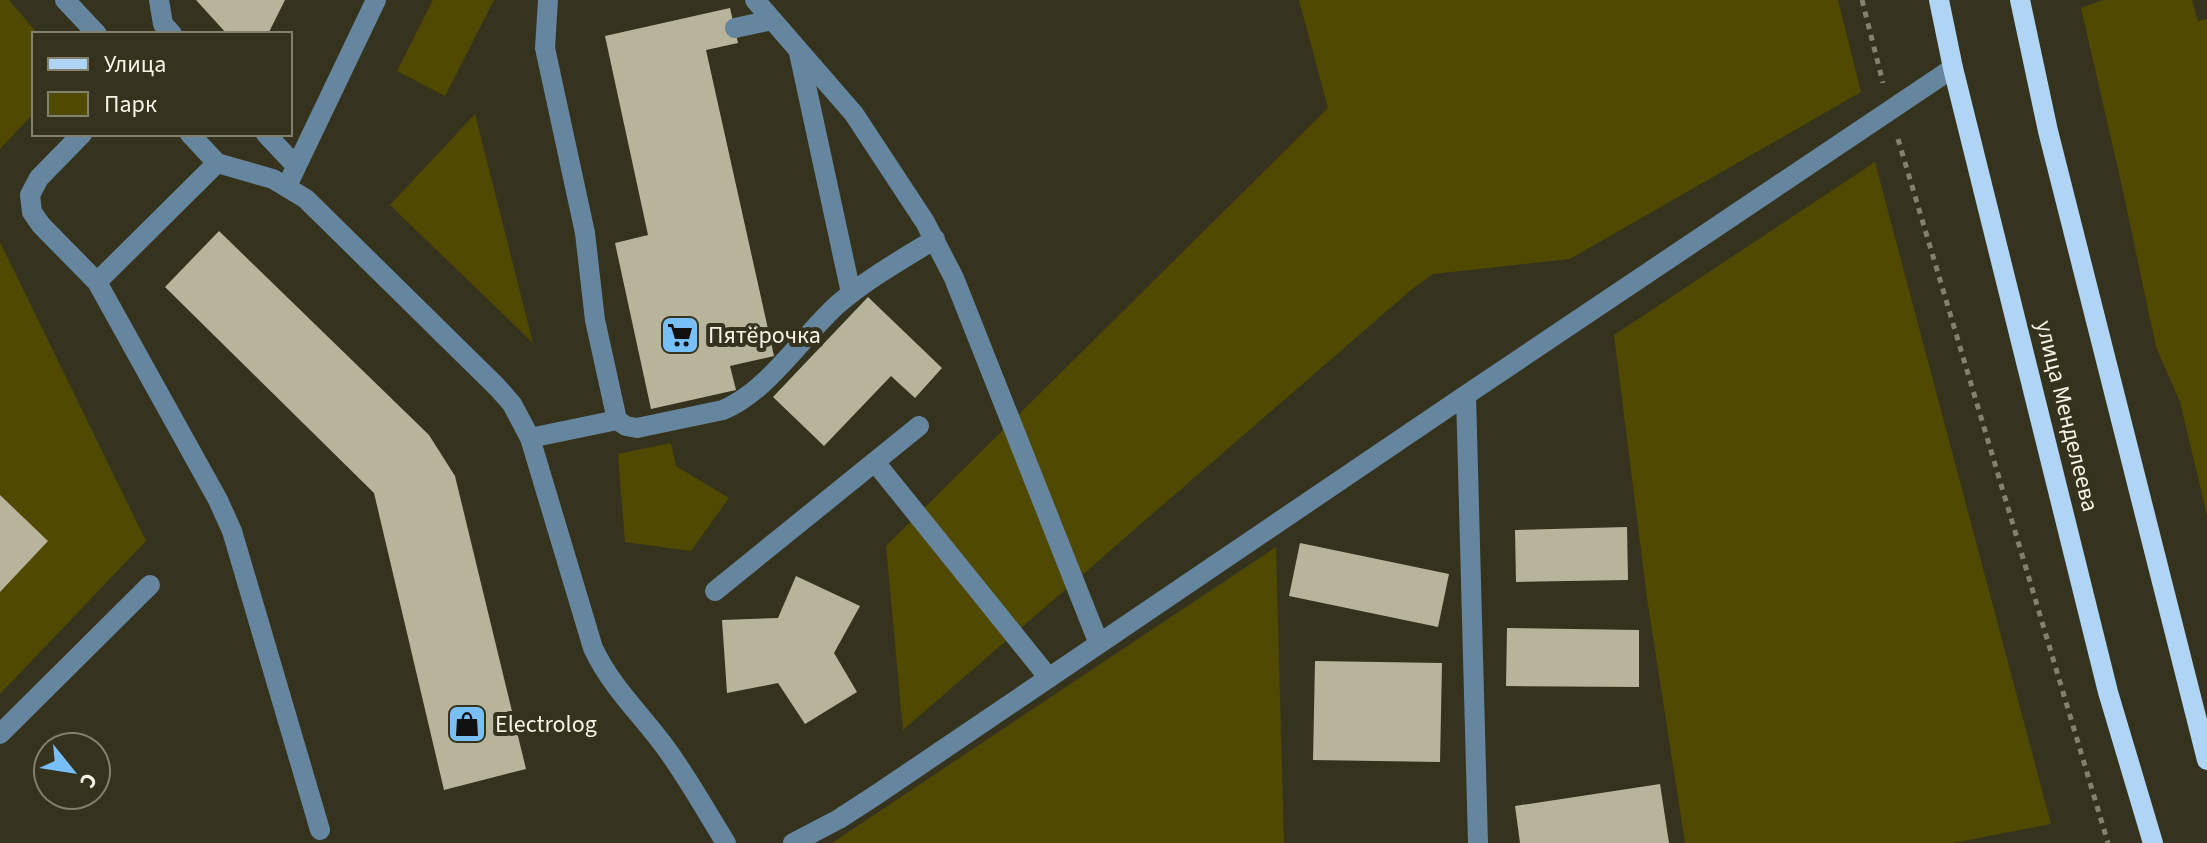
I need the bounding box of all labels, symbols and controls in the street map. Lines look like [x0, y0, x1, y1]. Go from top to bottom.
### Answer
legend [32, 32, 292, 136]
text: Улица [104, 47, 166, 82]
text: Парк [104, 87, 157, 122]
supermarket icon: Пятёрочка [659, 314, 701, 356]
street label: улица Менделеева [2026, 317, 2108, 515]
place label: Пятёрочка [708, 318, 821, 353]
shop icon: Electrolog [446, 703, 488, 745]
place label: Electrolog [495, 707, 597, 742]
north arrow [32, 731, 112, 811]
text: С [71, 767, 106, 794]

